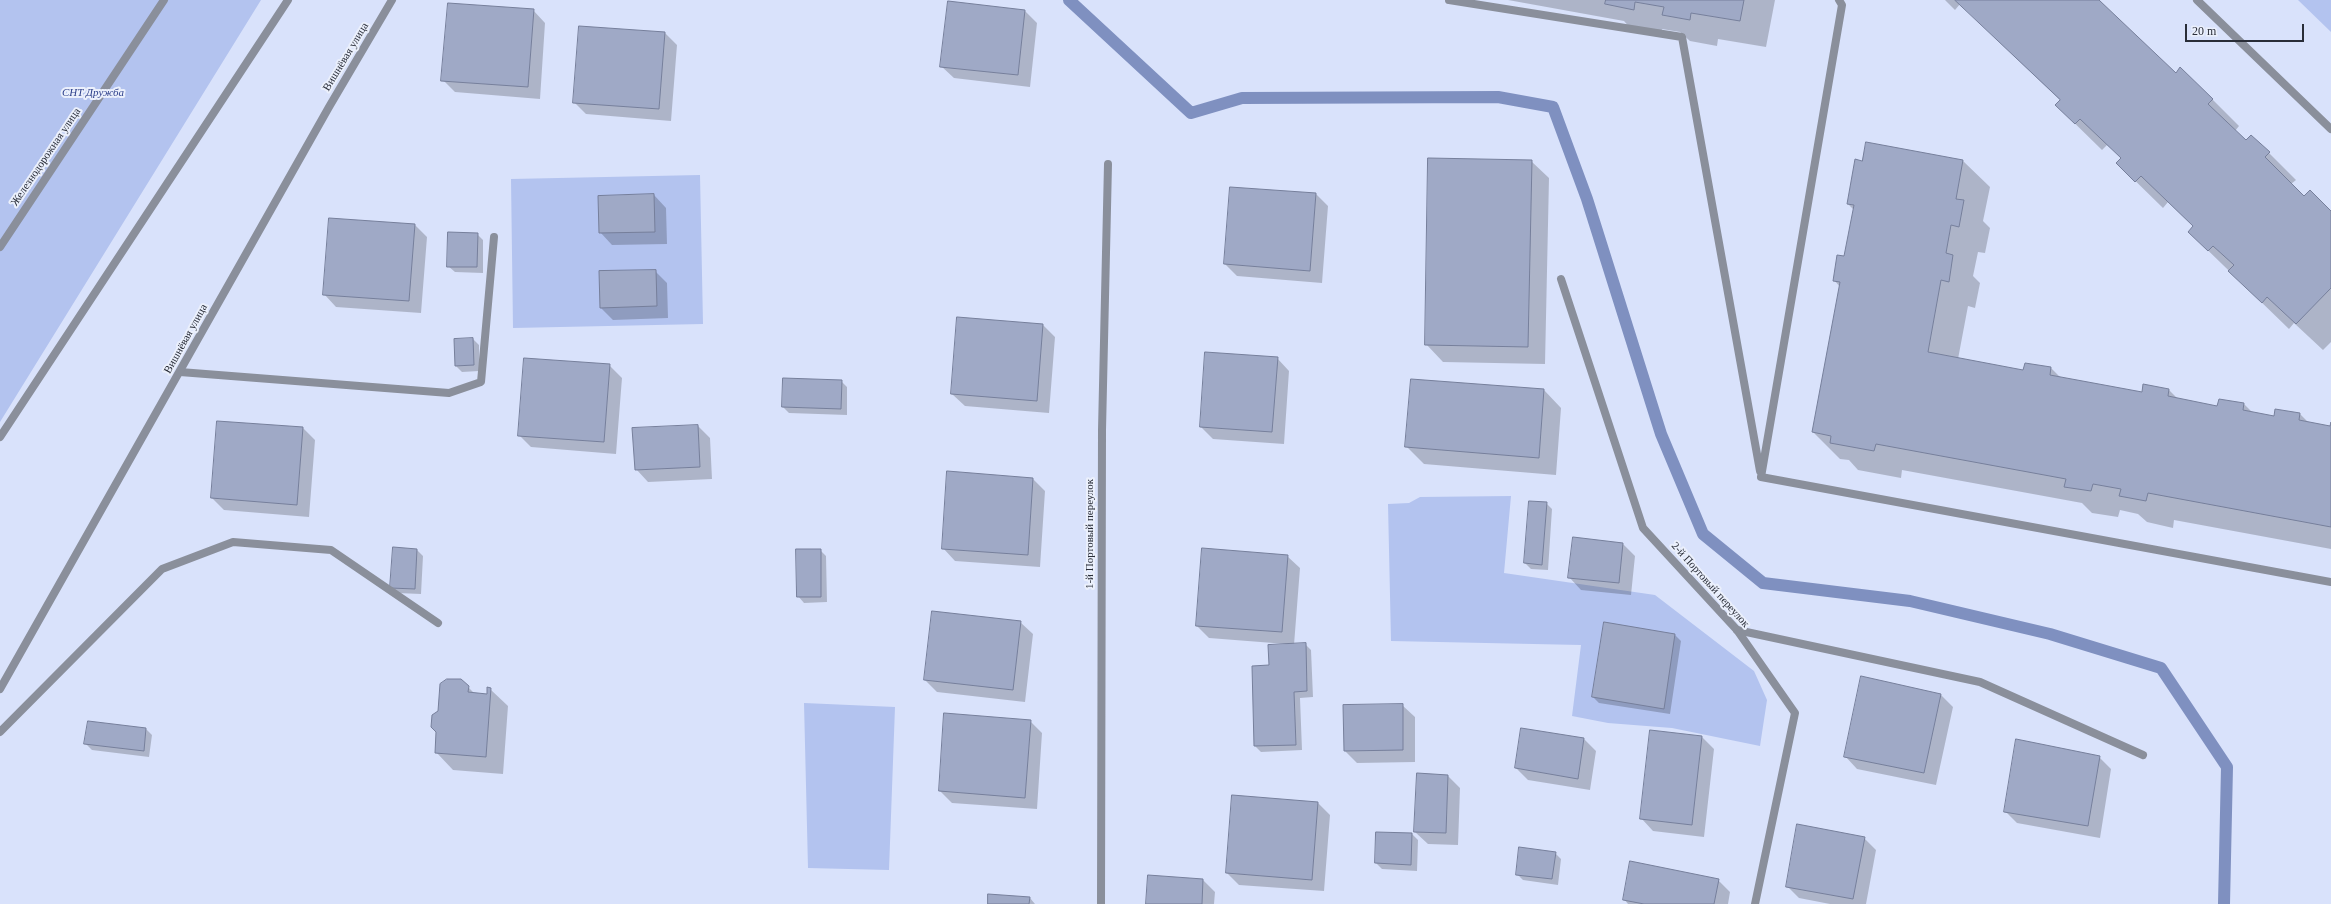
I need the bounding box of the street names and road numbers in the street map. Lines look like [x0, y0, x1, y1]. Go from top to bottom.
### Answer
street label: Вишнёвая улица [320, 20, 372, 94]
street label: Железнодорожная улица [8, 106, 84, 208]
street label: Вишнёвая улица [161, 302, 211, 376]
street label: 1-й Портовый переулок [1083, 479, 1097, 589]
street label: 2-й Портовый переулок [1668, 540, 1752, 630]

